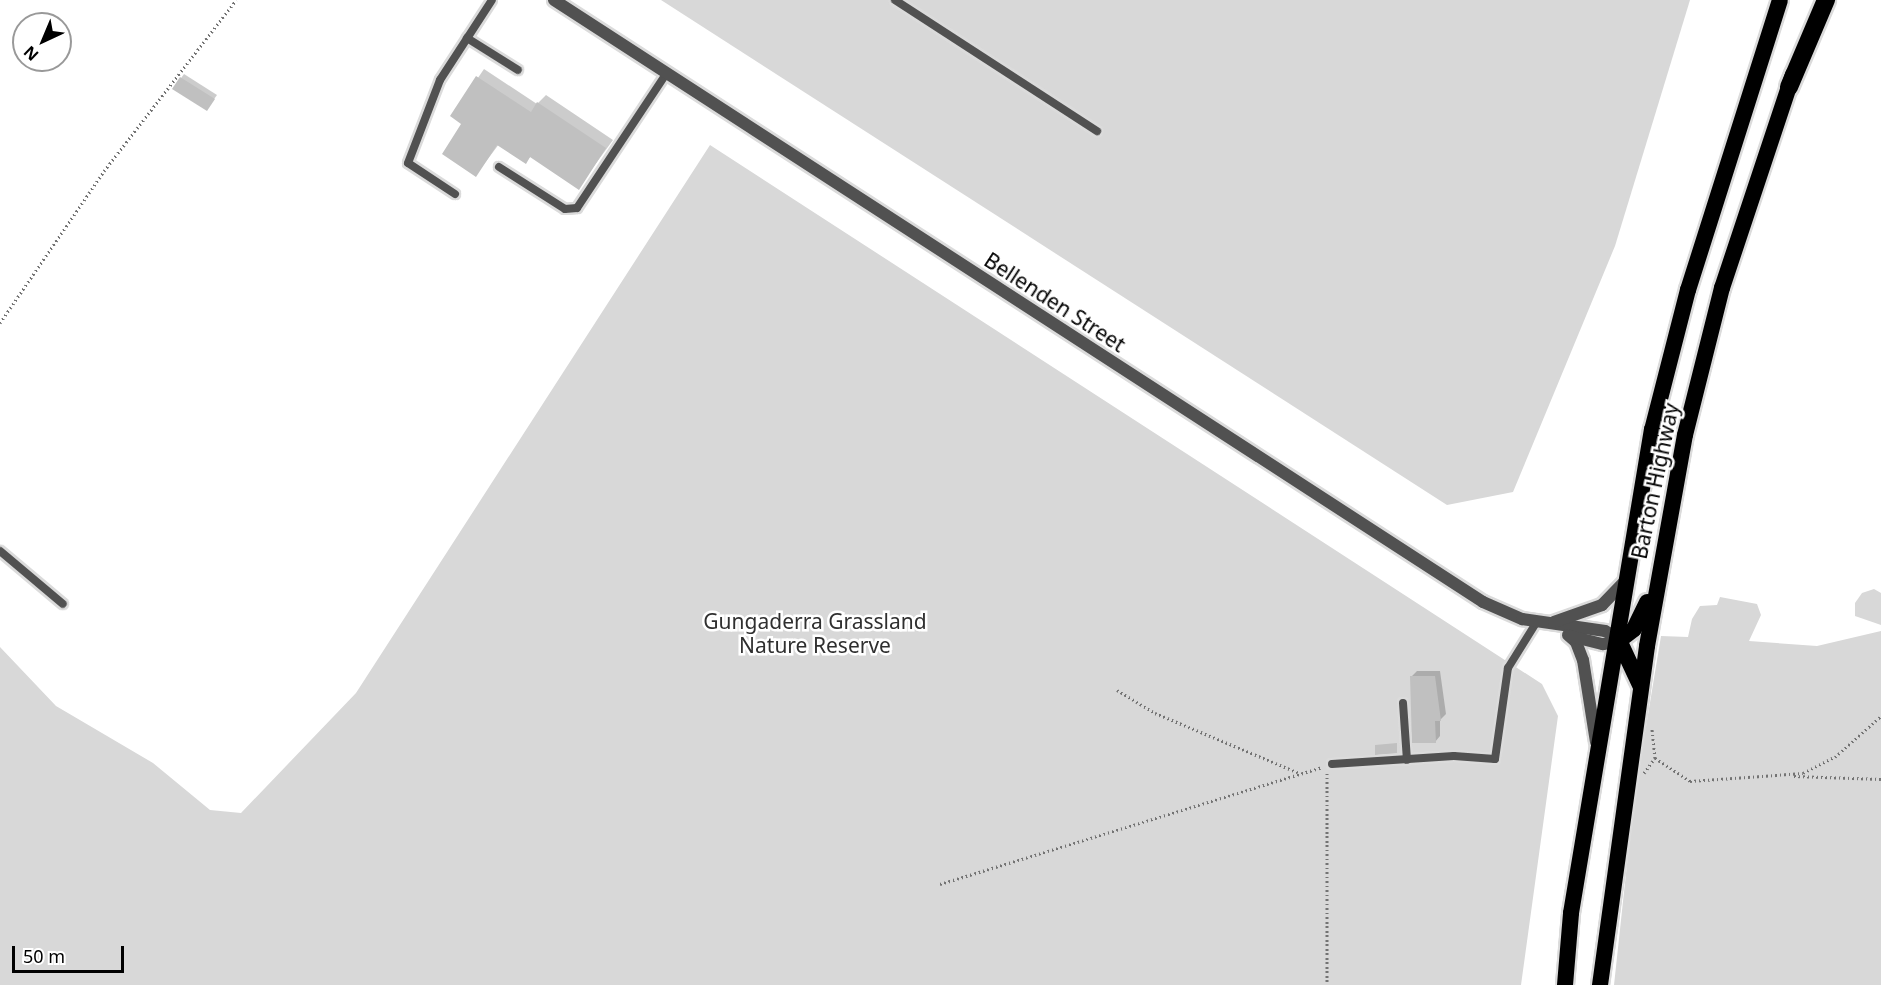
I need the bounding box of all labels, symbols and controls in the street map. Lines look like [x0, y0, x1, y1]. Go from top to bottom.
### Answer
north arrow [12, 12, 72, 72]
text: N [19, 41, 43, 66]
street label: Bellenden Street [980, 247, 1130, 357]
street label: Barton Highway [1626, 401, 1684, 561]
park label: Gungaderra Grassland Nature Reserve [703, 608, 927, 658]
scale bar [15, 934, 128, 972]
text: 50 m [23, 944, 65, 968]

